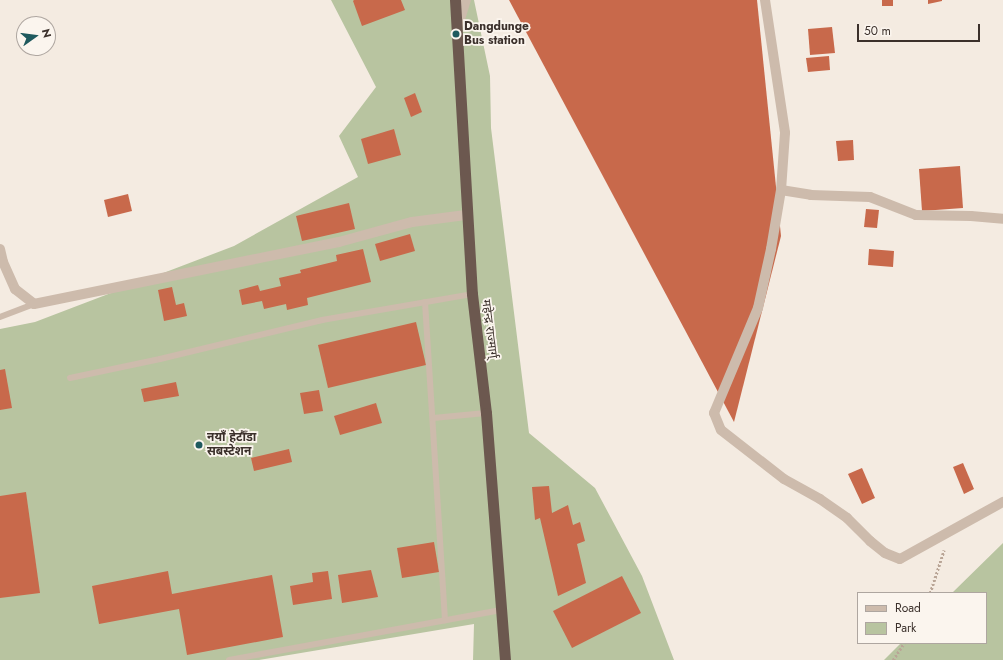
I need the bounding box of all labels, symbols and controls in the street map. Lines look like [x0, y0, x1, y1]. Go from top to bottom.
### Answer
north arrow [16, 16, 56, 56]
scale bar [859, 16, 982, 42]
place label: Dangdunge Bus station [464, 20, 529, 48]
text: 50 m [864, 22, 891, 40]
text: N [38, 27, 55, 40]
marker: Dangdunge Bus station [451, 29, 461, 39]
street label: महेन्द्र राज्मार्ग् [478, 299, 500, 359]
place label: नयाँ हेटौँडा सबस्टेशन [207, 431, 256, 459]
marker: नयाँ हेटौँडा सबस्टेशन [194, 440, 204, 450]
legend [857, 592, 987, 644]
text: Road [895, 599, 921, 617]
text: Park [895, 619, 916, 637]

